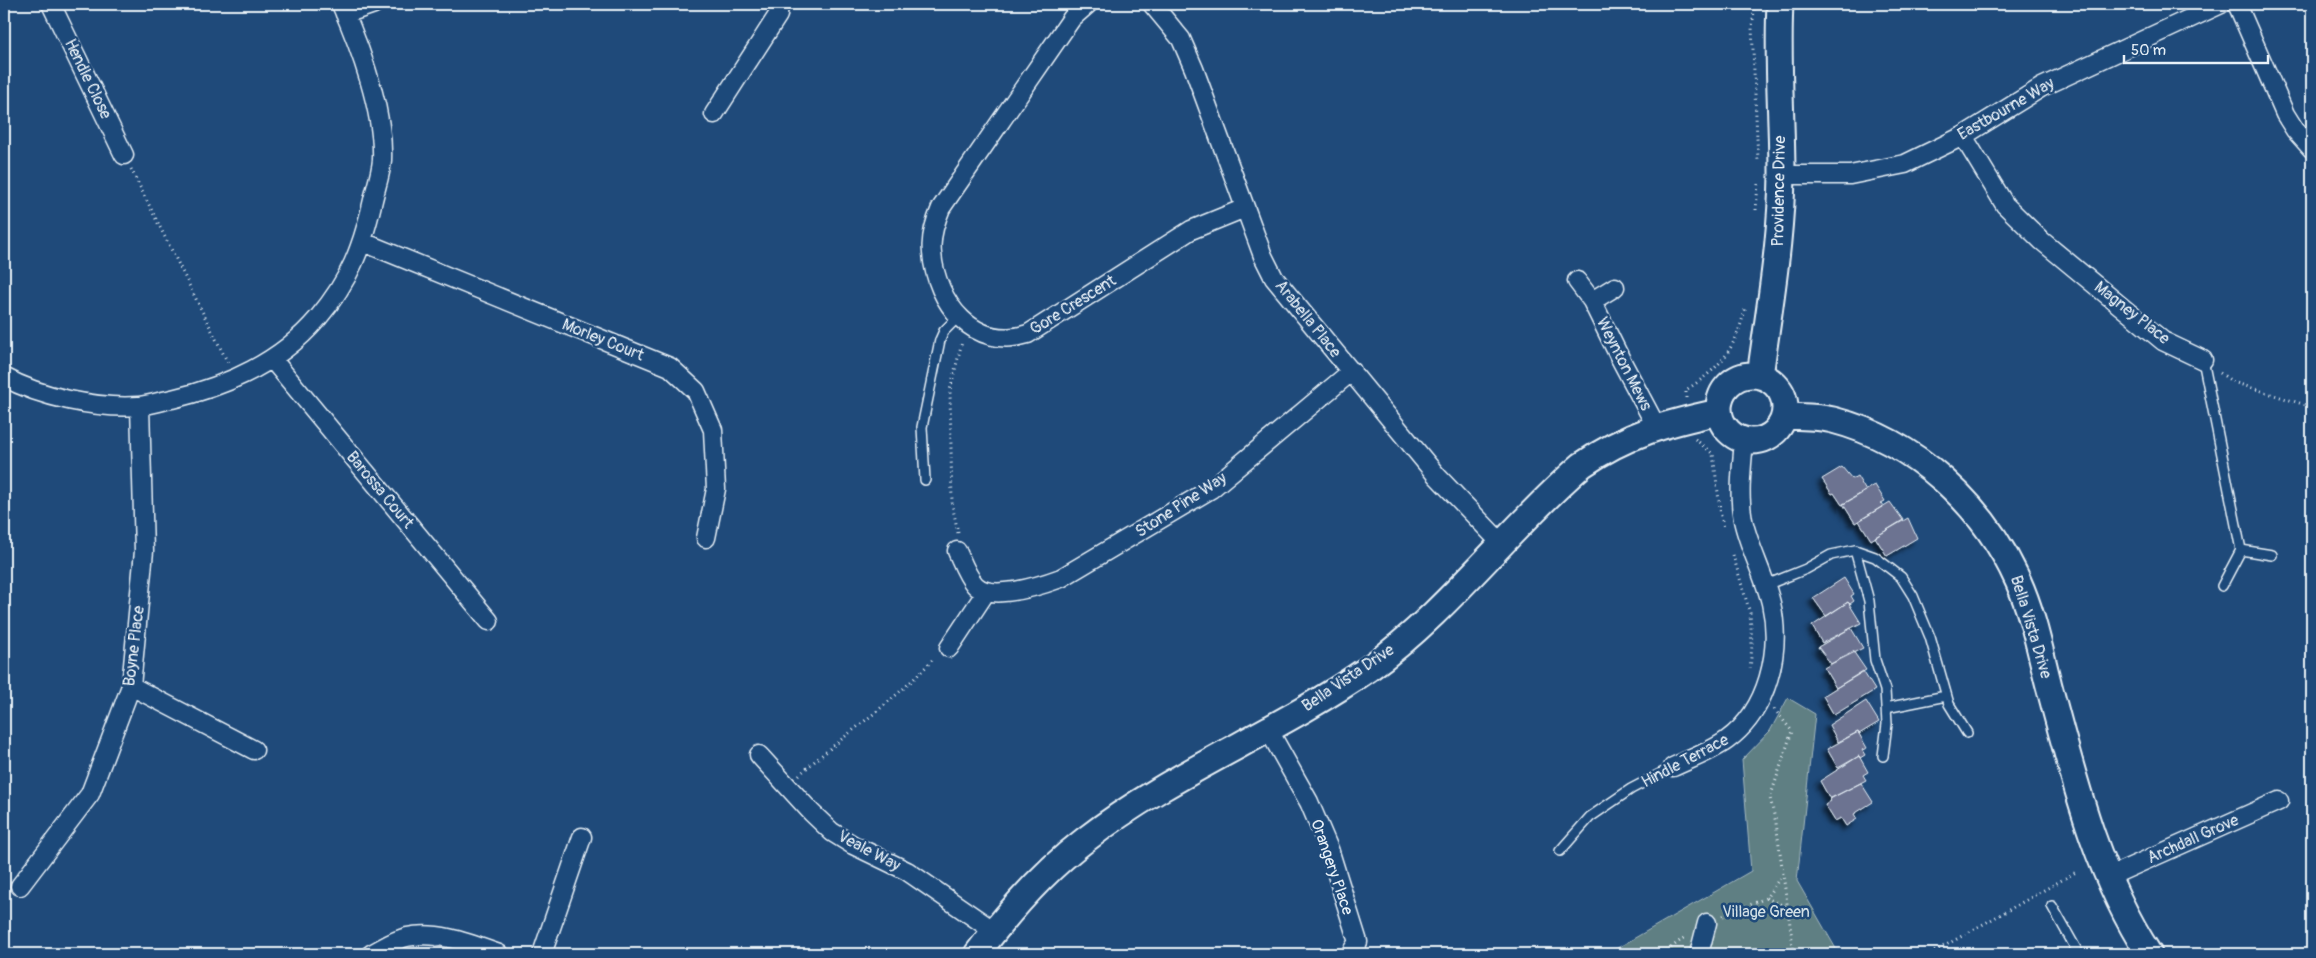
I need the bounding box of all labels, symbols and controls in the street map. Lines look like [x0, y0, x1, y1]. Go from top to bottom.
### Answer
scale bar [2124, 32, 2267, 64]
street label: Hendle Close [60, 36, 116, 122]
text: 50 m [2131, 41, 2166, 60]
street label: Eastbourne Way [1954, 73, 2058, 145]
street label: Providence Drive [1768, 135, 1790, 247]
street label: Gore Crescent [1026, 270, 1120, 339]
street label: Arabella Place [1271, 276, 1345, 362]
street label: Magney Place [2090, 277, 2174, 349]
street label: Weynton Mews [1592, 314, 1656, 414]
street label: Morley Court [559, 315, 647, 366]
street label: Barossa Court [342, 447, 418, 533]
street label: Stone Pine Way [1132, 468, 1230, 542]
street label: Bella Vista Drive [2006, 573, 2056, 681]
street label: Boyne Place [119, 604, 149, 687]
street label: Bella Vista Drive [1298, 640, 1398, 716]
street label: Hindle Terrace [1638, 730, 1732, 792]
street label: Archdall Grove [2144, 810, 2242, 868]
street label: Orangery Place [1306, 816, 1358, 918]
street label: Veale Way [834, 826, 904, 876]
park label: Village Green [1722, 902, 1810, 922]

